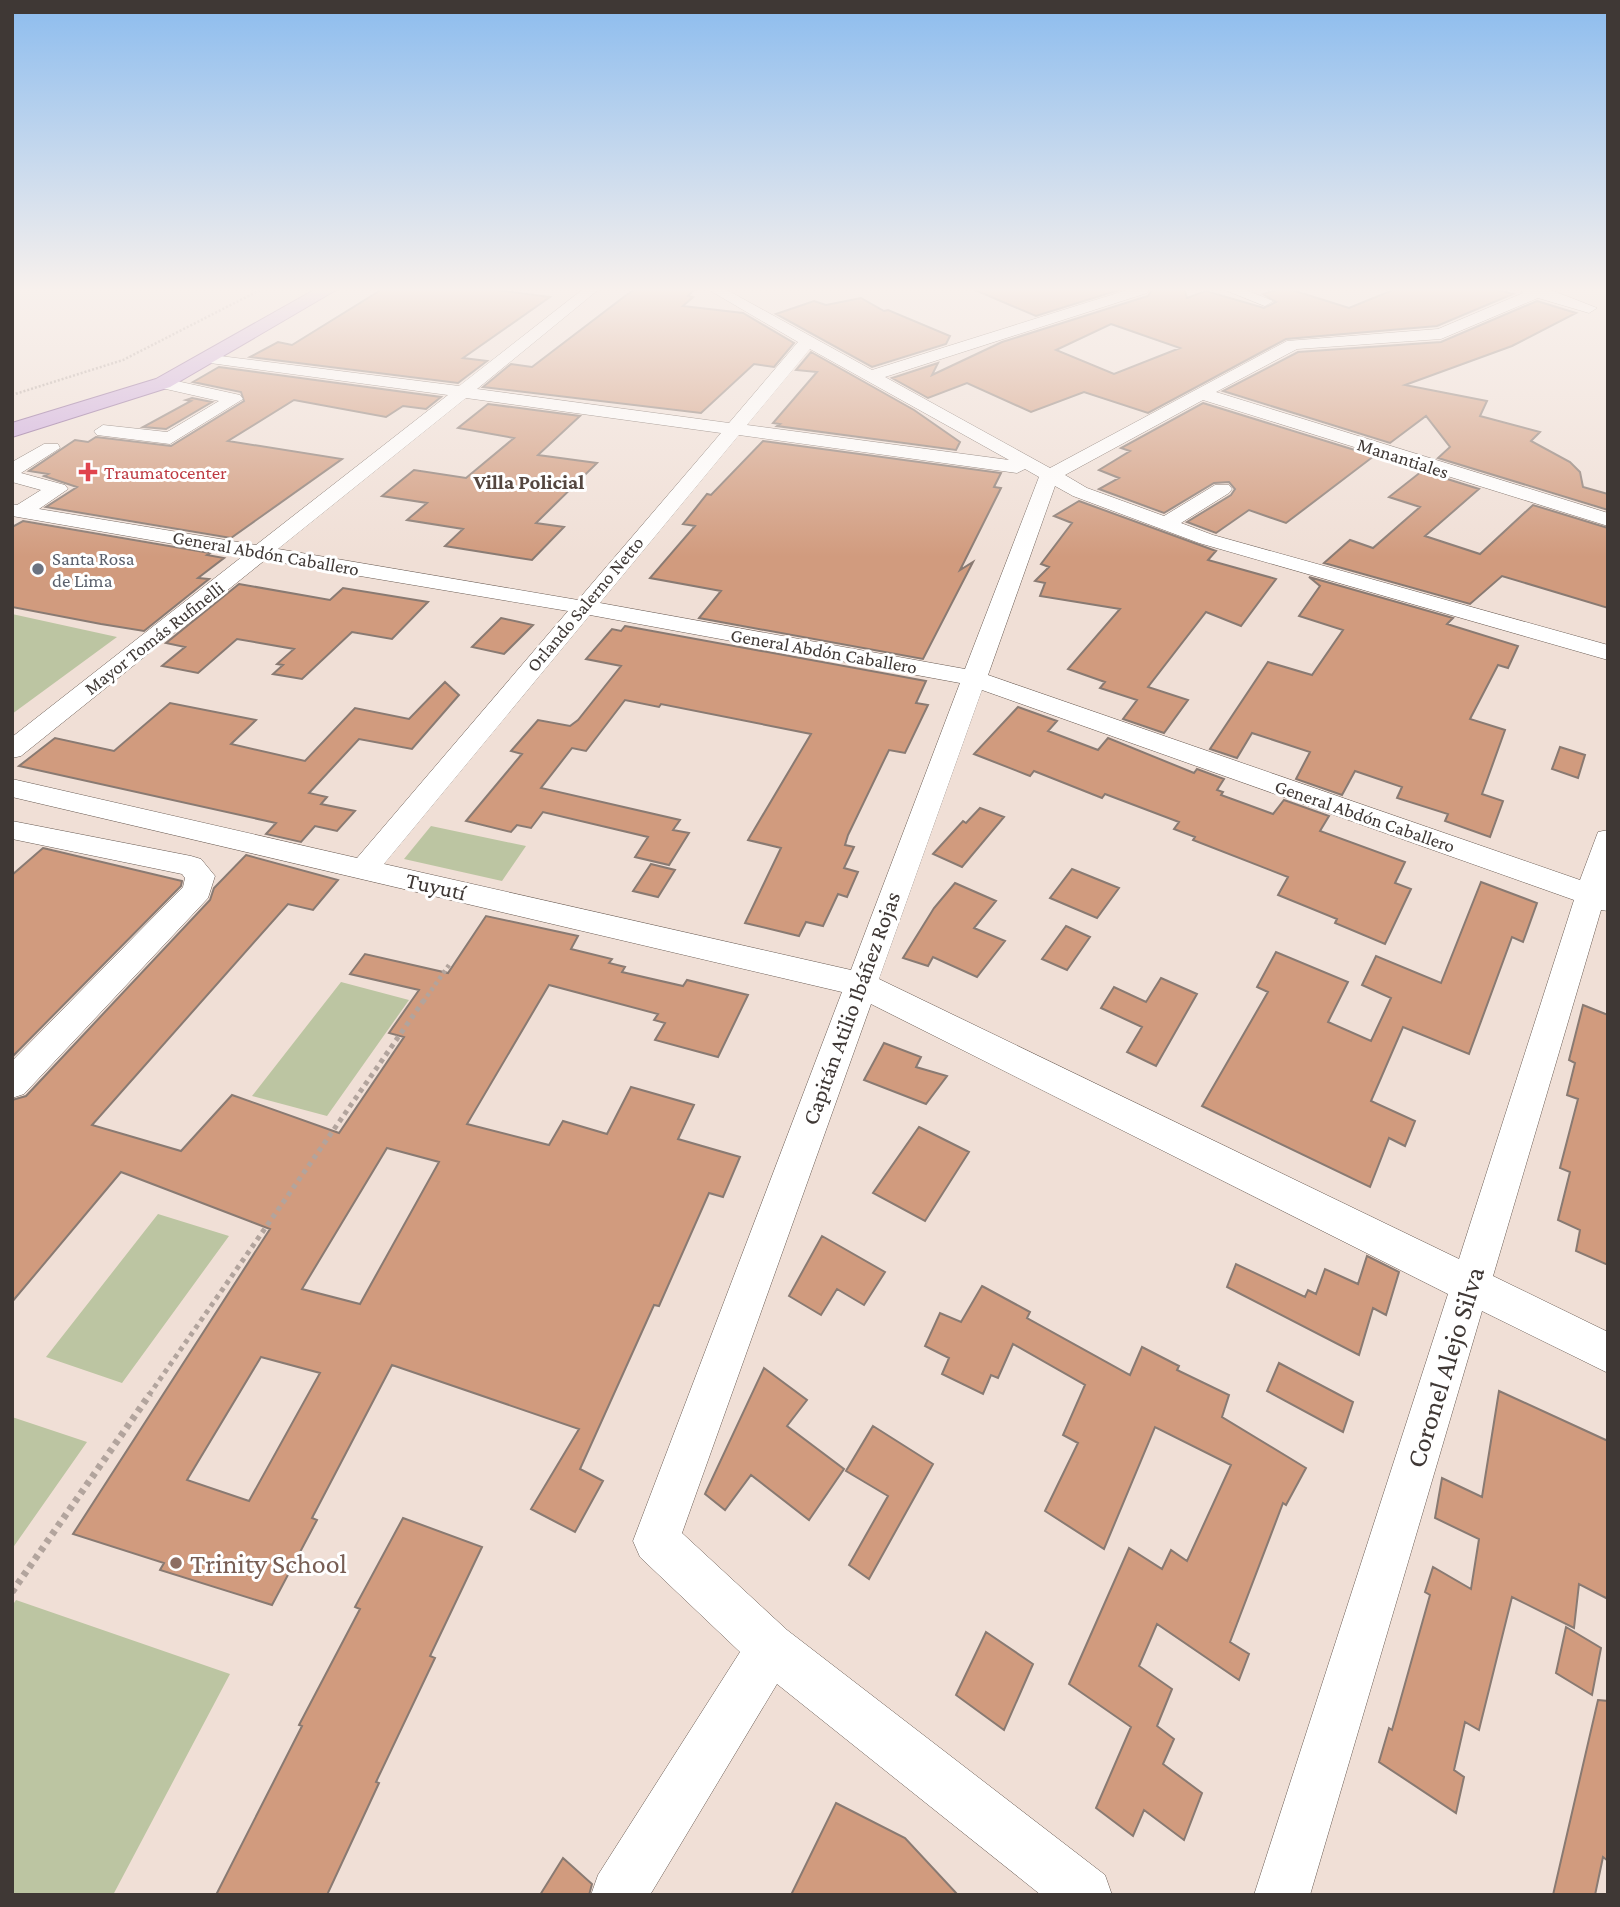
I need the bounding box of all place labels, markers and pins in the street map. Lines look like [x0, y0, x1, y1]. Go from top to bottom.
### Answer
marker: Traumatocenter [78, 462, 98, 482]
place label: Traumatocenter [104, 462, 227, 483]
place label: Santa Rosa de Lima [52, 548, 135, 591]
marker: Santa Rosa de Lima [30, 561, 46, 577]
place label: Trinity School [190, 1548, 347, 1579]
marker: Trinity School [168, 1555, 184, 1571]

